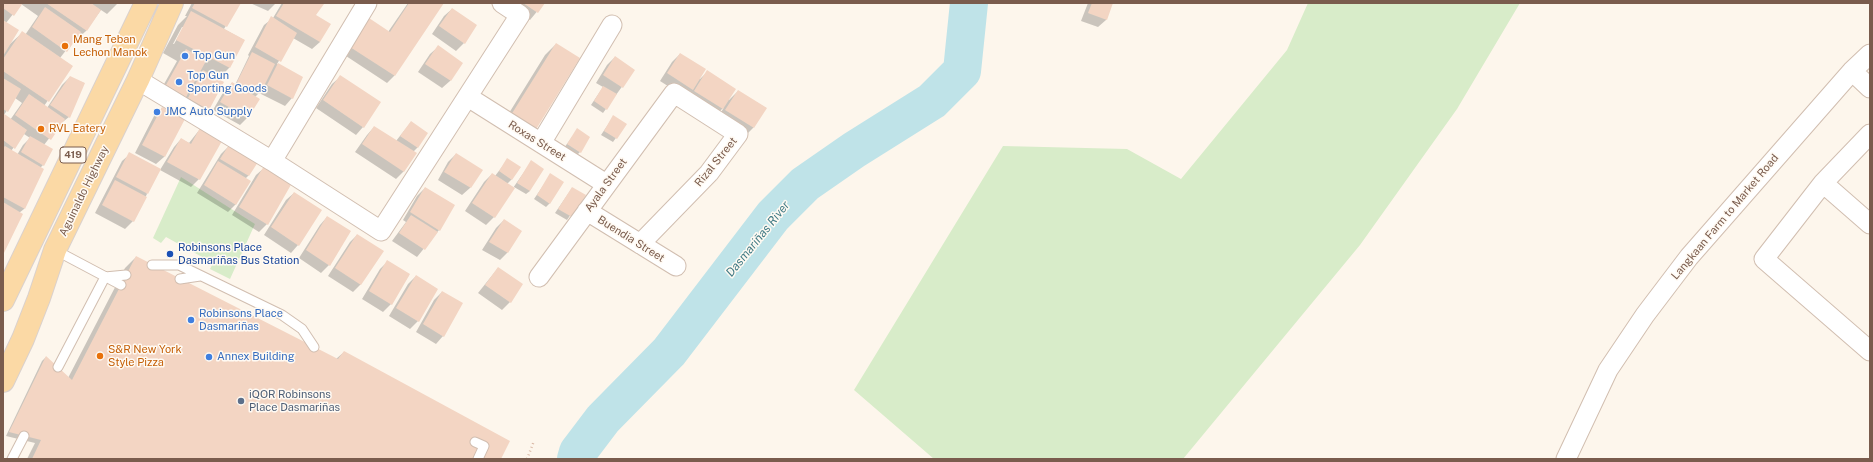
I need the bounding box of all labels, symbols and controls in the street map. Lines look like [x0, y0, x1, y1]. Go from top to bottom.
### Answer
place label: Mang Teban Lechon Manok [73, 33, 147, 59]
marker: Mang Teban Lechon Manok [60, 41, 70, 51]
place label: Top Gun [193, 49, 235, 63]
marker: Top Gun [180, 51, 190, 61]
place label: Top Gun Sporting Goods [187, 69, 267, 95]
marker: Top Gun Sporting Goods [174, 77, 184, 87]
place label: JMC Auto Supply [165, 105, 252, 119]
marker: JMC Auto Supply [152, 107, 162, 117]
street label: Roxas Street [506, 118, 568, 164]
place label: RVL Eatery [49, 122, 106, 136]
marker: RVL Eatery [36, 124, 46, 134]
street label: Rizal Street [692, 135, 740, 189]
street label: Aguinaldo Highway [56, 144, 112, 238]
road number: 419 [60, 147, 86, 163]
street label: Langkaan Farm to Market Road [1669, 152, 1781, 282]
street label: Ayala Street [582, 156, 630, 214]
water label: Dasmariñas River [723, 198, 793, 280]
street label: Buendia Street [595, 213, 667, 265]
place label: Robinsons Place Dasmariñas Bus Station [178, 241, 299, 267]
marker: Robinsons Place Dasmariñas Bus Station [165, 249, 175, 259]
place label: Robinsons Place Dasmariñas [199, 307, 283, 333]
marker: Robinsons Place Dasmariñas [186, 315, 196, 325]
place label: S&R New York Style Pizza [108, 343, 182, 369]
place label: Annex Building [217, 350, 295, 364]
marker: S&R New York Style Pizza [95, 351, 105, 361]
marker: Annex Building [204, 352, 214, 362]
place label: iQOR Robinsons Place Dasmariñas [249, 388, 340, 414]
marker: iQOR Robinsons Place Dasmariñas [236, 396, 246, 406]

